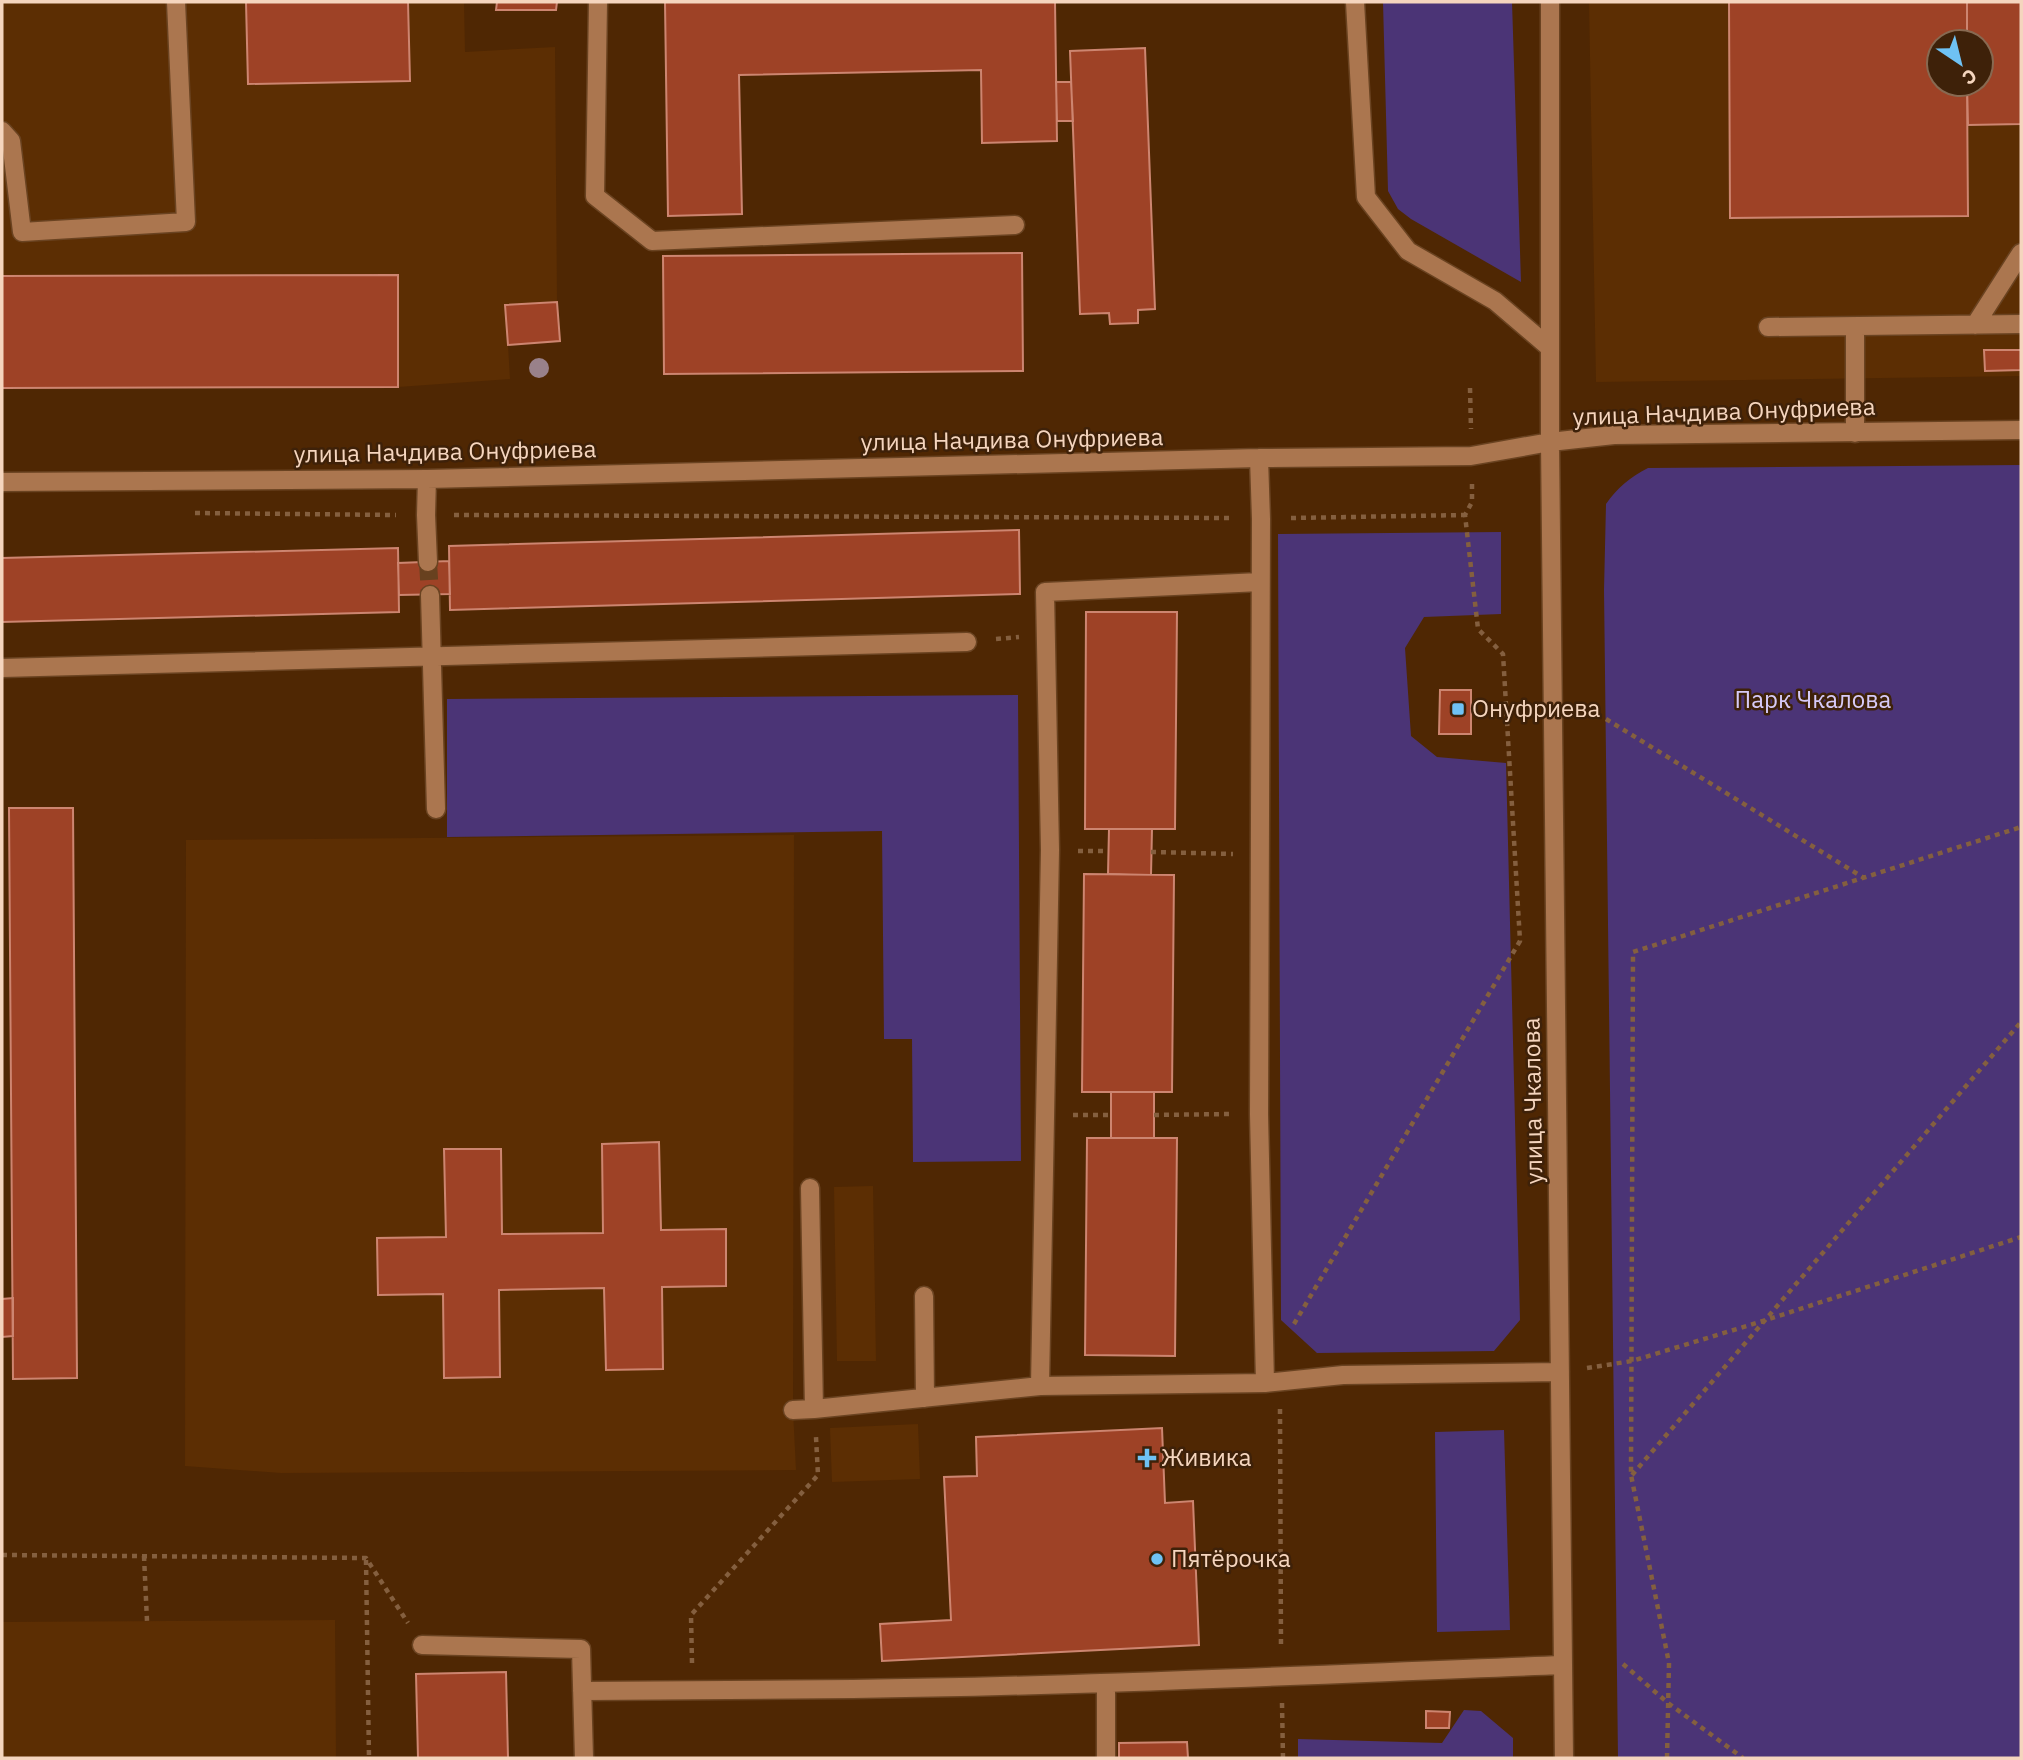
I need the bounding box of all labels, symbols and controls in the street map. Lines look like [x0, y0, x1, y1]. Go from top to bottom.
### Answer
north arrow [1925, 28, 1995, 98]
text: С [1958, 64, 1982, 90]
street label: улица Начдива Онуфриева [1572, 390, 1876, 432]
street label: улица Начдива Онуфриева [860, 420, 1164, 458]
street label: улица Начдива Онуфриева [293, 432, 597, 470]
park label: Парк Чкалова [1735, 683, 1892, 715]
place label: Онуфриева [1472, 692, 1600, 724]
marker: Онуфриева [1450, 701, 1466, 717]
street label: улица Чкалова [1515, 1017, 1549, 1185]
place label: Живика [1161, 1441, 1252, 1473]
marker: Живика [1139, 1450, 1155, 1466]
place label: Пятёрочка [1171, 1542, 1291, 1574]
marker: Пятёрочка [1149, 1551, 1165, 1567]

